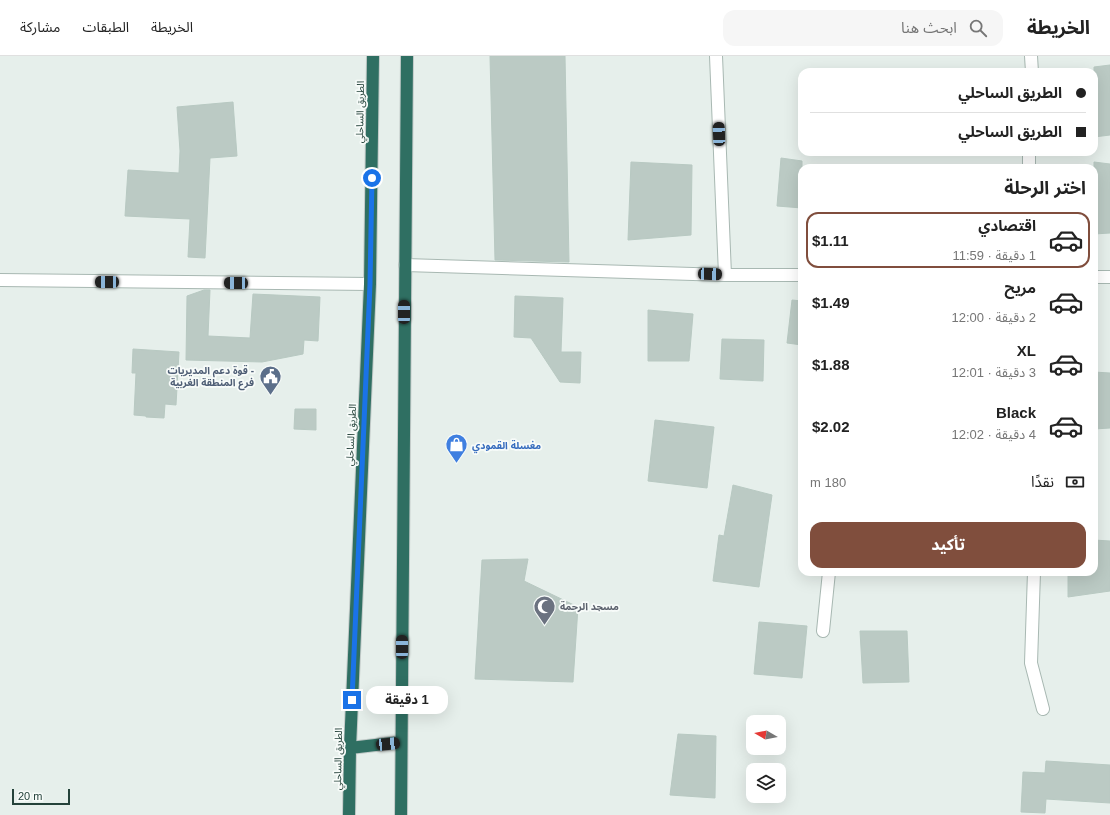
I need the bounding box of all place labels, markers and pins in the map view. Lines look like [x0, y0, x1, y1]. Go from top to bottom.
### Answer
public building icon: قوة دعم المديريات - فرع المنطقة الغربية [257, 363, 283, 396]
place label: قوة دعم المديريات - فرع المنطقة الغربية [168, 364, 254, 391]
shop icon: مغسلة القمودي [444, 432, 470, 465]
place label: مغسلة القمودي [472, 439, 541, 454]
mosque icon: مسجد الرحمة [532, 593, 558, 626]
place label: مسجد الرحمة [560, 600, 619, 613]

